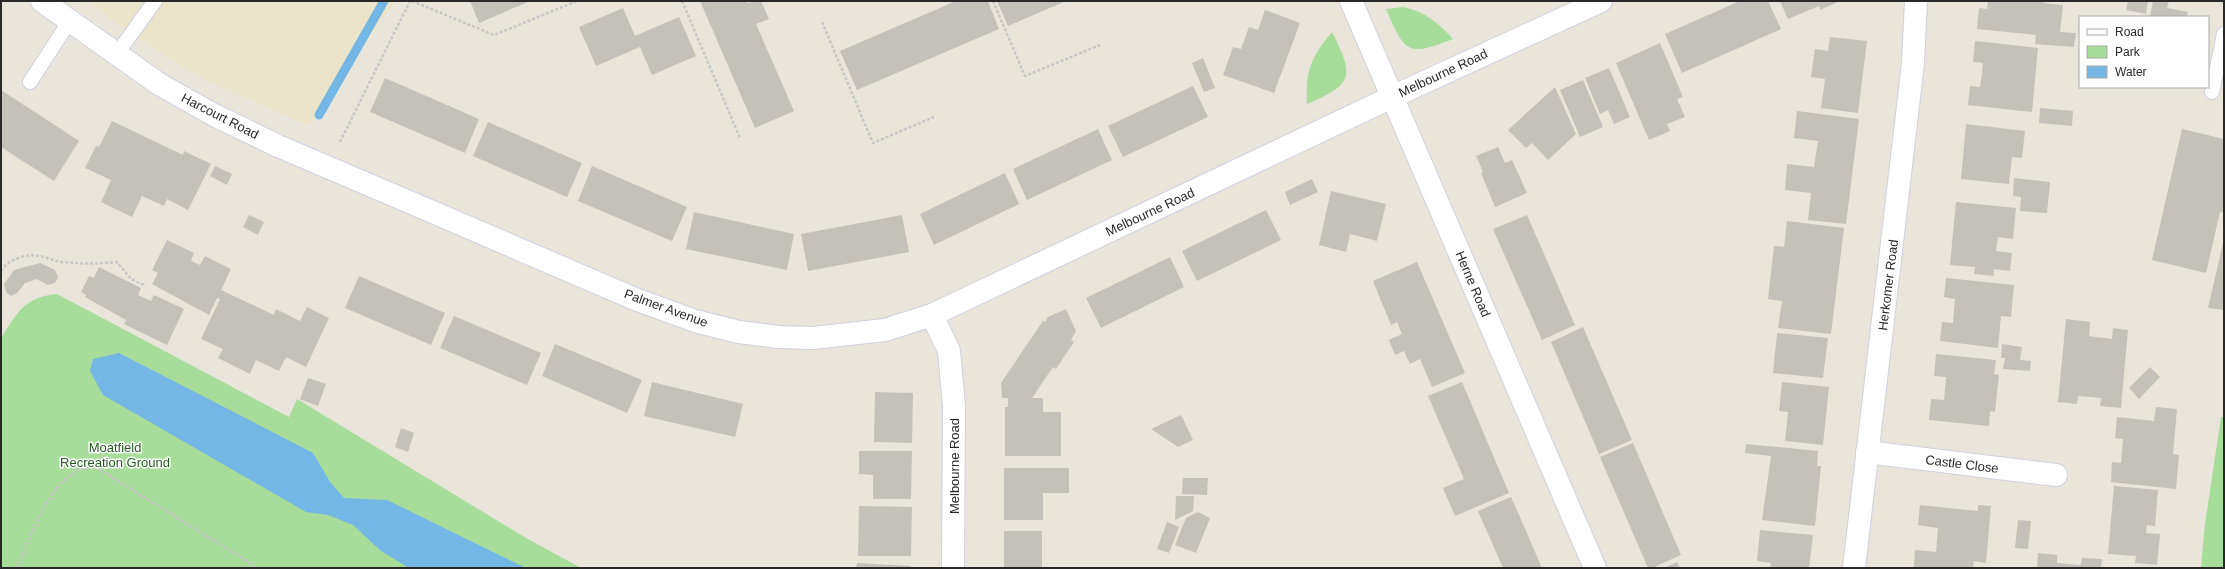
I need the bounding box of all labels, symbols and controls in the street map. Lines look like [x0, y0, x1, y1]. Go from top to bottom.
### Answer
legend [2079, 16, 2209, 88]
text: Road [2115, 25, 2144, 39]
text: Park [2115, 45, 2141, 59]
street label: Melbourne Road [1396, 46, 1490, 100]
text: Water [2115, 65, 2147, 79]
street label: Harcourt Road [179, 90, 261, 142]
street label: Melbourne Road [1103, 185, 1197, 239]
street label: Herkomer Road [1875, 239, 1901, 331]
street label: Herne Road [1452, 249, 1494, 319]
street label: Palmer Avenue [622, 286, 710, 330]
street label: Melbourne Road [947, 418, 962, 514]
park label: Moatfield Recreation Ground [60, 440, 170, 470]
street label: Castle Close [1925, 452, 1999, 476]

